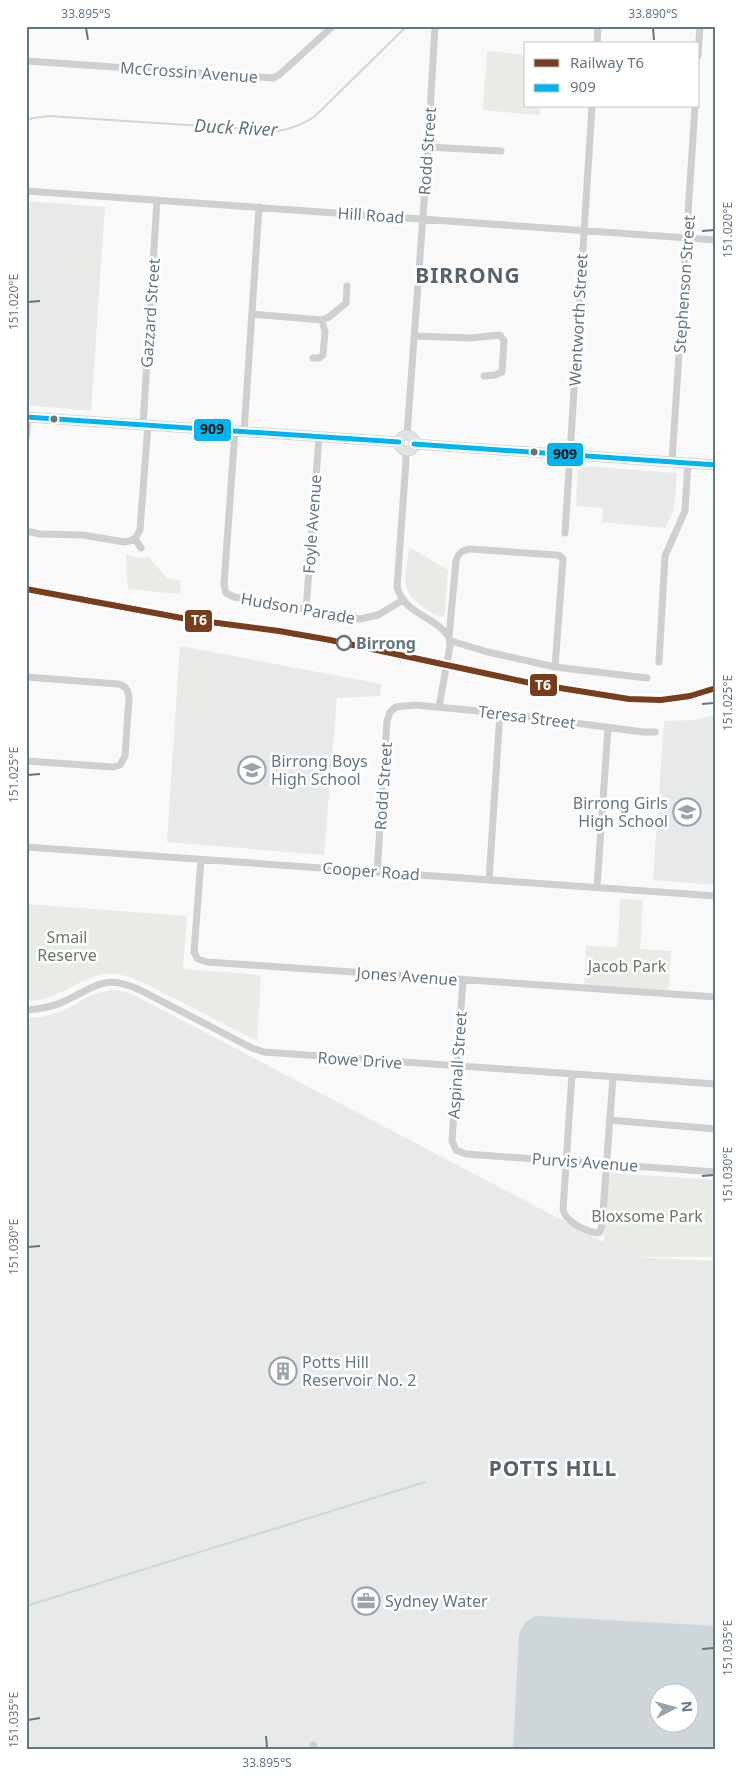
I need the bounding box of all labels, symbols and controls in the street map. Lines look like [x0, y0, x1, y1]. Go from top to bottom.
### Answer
text: 33.895°S [61, 5, 111, 22]
text: 33.890°S [628, 5, 678, 22]
legend [524, 42, 700, 108]
text: Railway T6 [570, 52, 644, 72]
street label: McCrossin Avenue [119, 56, 259, 88]
text: 909 [570, 76, 596, 96]
street label: Rodd Street [413, 106, 441, 196]
water label: Duck River [194, 113, 279, 141]
street label: Hill Road [337, 202, 405, 228]
text: 151.020°E [719, 202, 736, 258]
street label: Stephenson Street [668, 214, 700, 354]
street label: Wentworth Street [564, 253, 592, 387]
street label: Gazzard Street [135, 257, 165, 368]
district label: BIRRONG [415, 261, 521, 289]
text: 151.020°E [5, 274, 22, 330]
unlabelled marker [49, 414, 59, 424]
line badge: 909 [193, 418, 232, 442]
text: 909 [200, 419, 224, 438]
line badge: 909 [546, 442, 584, 467]
text: 909 [553, 444, 577, 463]
unlabelled marker [529, 447, 539, 457]
street label: Foyle Avenue [298, 474, 326, 574]
street label: Hudson Parade [239, 587, 357, 629]
line badge: T6 [184, 609, 213, 633]
text: T6 [191, 610, 207, 629]
place label: Birrong [356, 632, 416, 654]
marker: Birrong [336, 635, 352, 651]
line badge: T6 [529, 673, 558, 697]
text: T6 [535, 675, 551, 694]
text: 151.025°E [719, 675, 736, 731]
street label: Teresa Street [477, 700, 577, 734]
street label: Rodd Street [369, 741, 397, 831]
text: 151.025°E [5, 747, 22, 803]
place label: Birrong Boys High School [271, 750, 368, 790]
school or university icon: Birrong Boys High School [237, 755, 267, 785]
place label: Birrong Girls High School [573, 792, 668, 832]
school or university icon: Birrong Girls High School [672, 797, 702, 827]
street label: Cooper Road [322, 857, 420, 885]
park label: Smail Reserve [37, 926, 97, 966]
park label: Jacob Park [586, 955, 667, 977]
street label: Jones Avenue [354, 961, 458, 990]
street label: Aspinall Street [442, 1010, 472, 1120]
street label: Rowe Drive [317, 1046, 403, 1074]
street label: Purvis Avenue [531, 1147, 639, 1177]
text: 151.030°E [719, 1147, 736, 1203]
park label: Bloxsome Park [591, 1205, 703, 1227]
text: 151.030°E [5, 1219, 22, 1275]
place label: Potts Hill Reservoir No. 2 [302, 1351, 416, 1391]
building icon: Potts Hill Reservoir No. 2 [268, 1356, 298, 1386]
district label: POTTS HILL [489, 1454, 617, 1482]
office icon: Sydney Water [351, 1586, 381, 1616]
place label: Sydney Water [385, 1590, 488, 1612]
text: 151.035°E [719, 1620, 736, 1676]
north arrow [650, 1684, 700, 1734]
text: 151.035°E [5, 1692, 22, 1748]
text: N [677, 1700, 697, 1713]
text: 33.895°S [242, 1754, 292, 1771]

